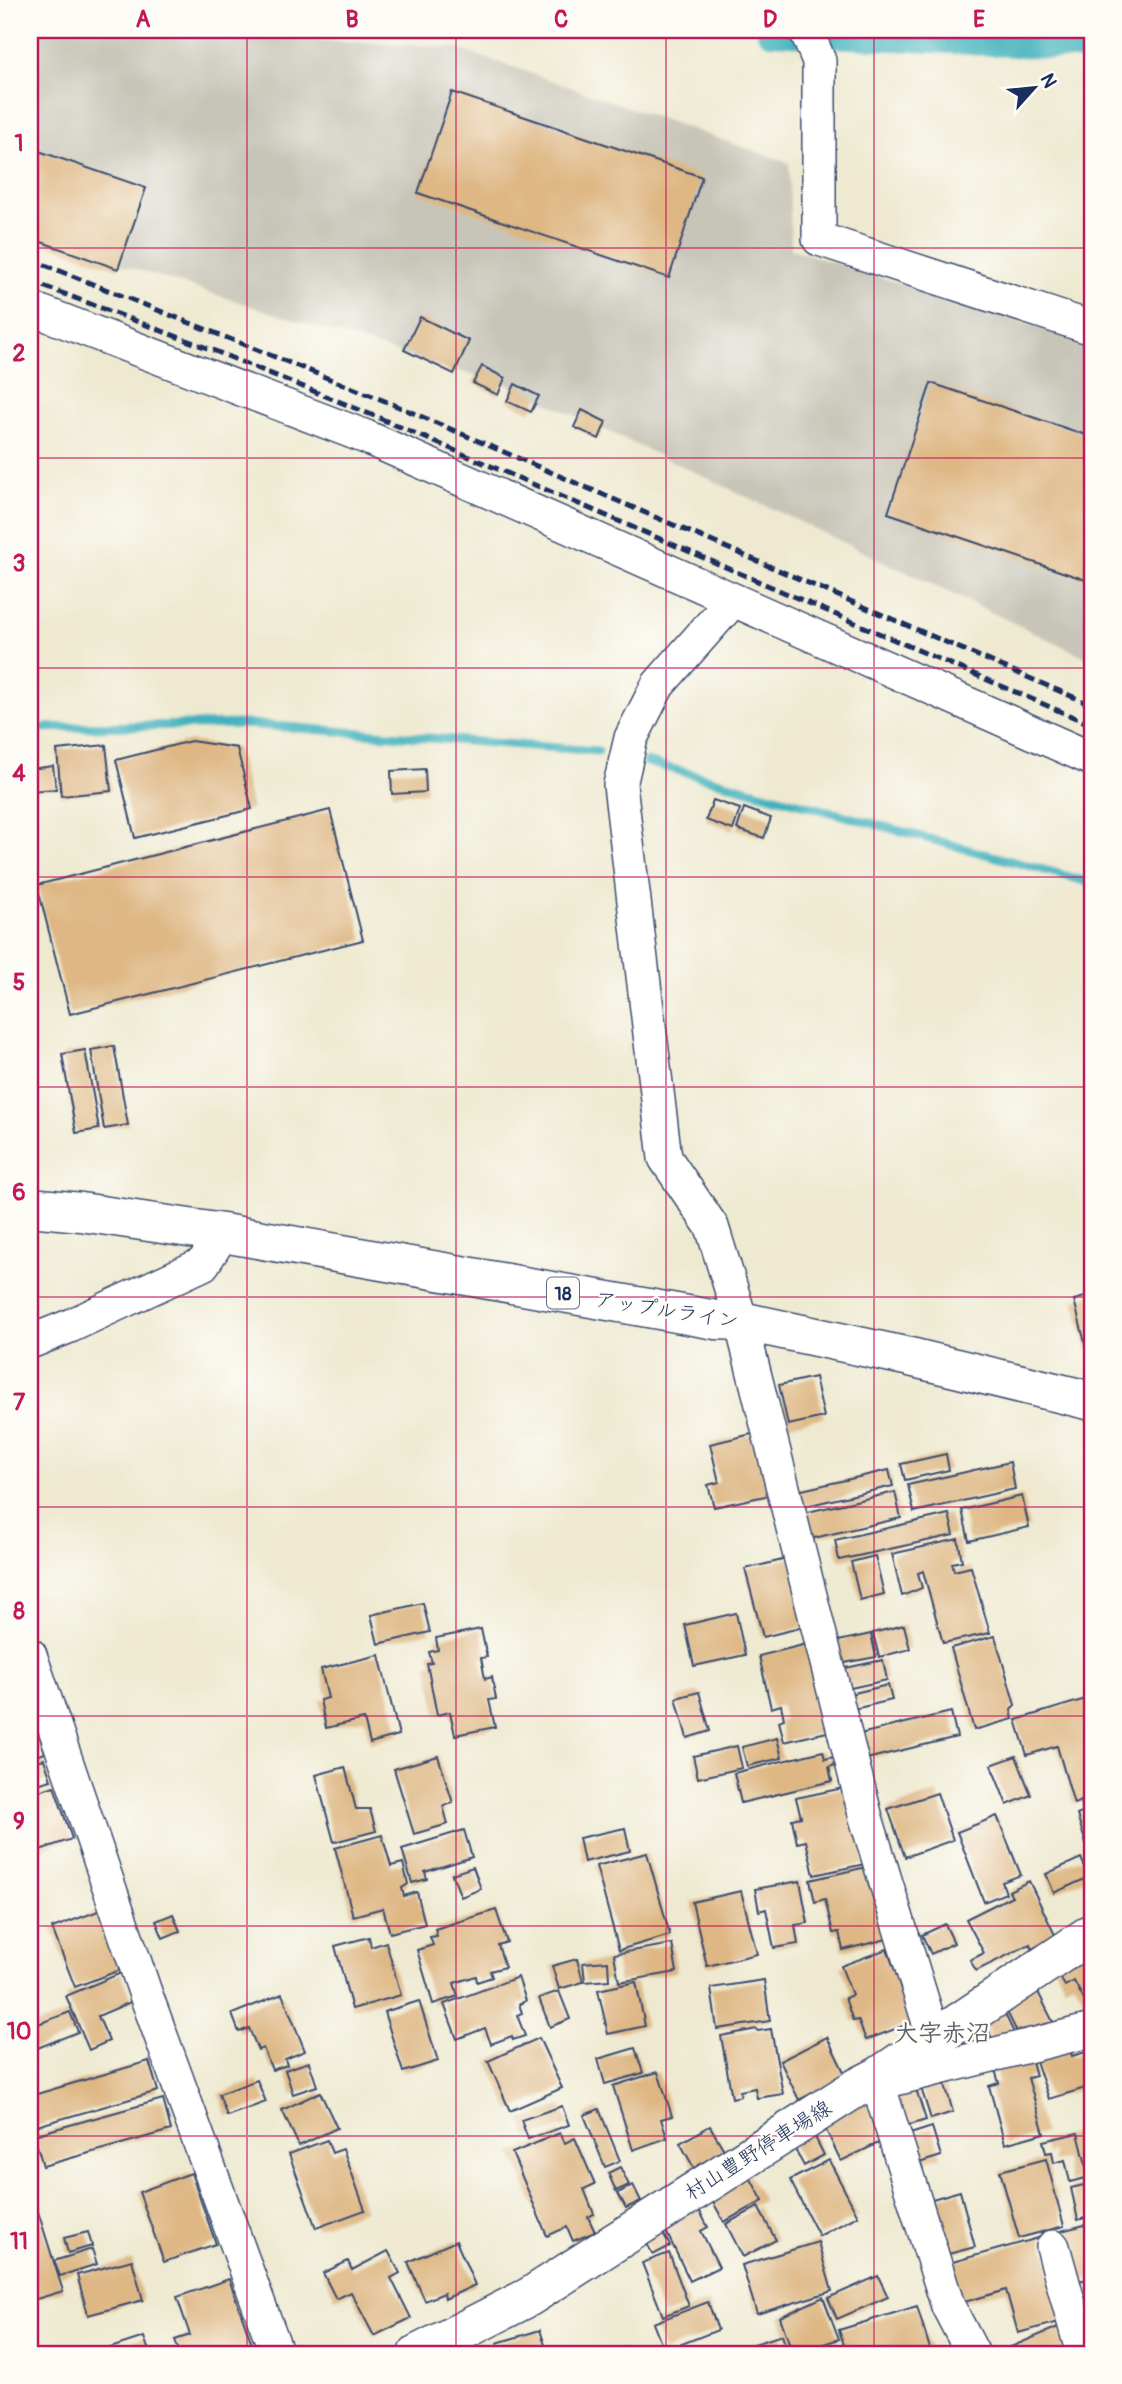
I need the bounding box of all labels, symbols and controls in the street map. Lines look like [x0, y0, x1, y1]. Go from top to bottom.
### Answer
text: A [136, 5, 151, 34]
text: B [345, 5, 359, 34]
text: C [554, 5, 568, 34]
text: D [763, 5, 777, 34]
text: E [973, 5, 985, 34]
north arrow [1000, 52, 1070, 122]
text: N [1035, 70, 1062, 92]
text: 1 [15, 129, 24, 158]
text: 2 [13, 339, 26, 368]
text: 3 [13, 549, 25, 578]
text: 4 [12, 759, 26, 788]
text: 5 [13, 968, 25, 997]
text: 6 [12, 1178, 26, 1207]
road number: 18 [547, 1278, 579, 1308]
street label: アップルライン [593, 1286, 741, 1335]
text: 7 [13, 1388, 26, 1417]
text: 8 [13, 1597, 25, 1626]
text: 9 [13, 1807, 25, 1836]
text: 10 [7, 2017, 31, 2046]
district label: 大字赤沼 [894, 2019, 990, 2048]
street label: 村山豊野停車場線 [680, 2094, 837, 2206]
text: 11 [10, 2227, 28, 2256]

